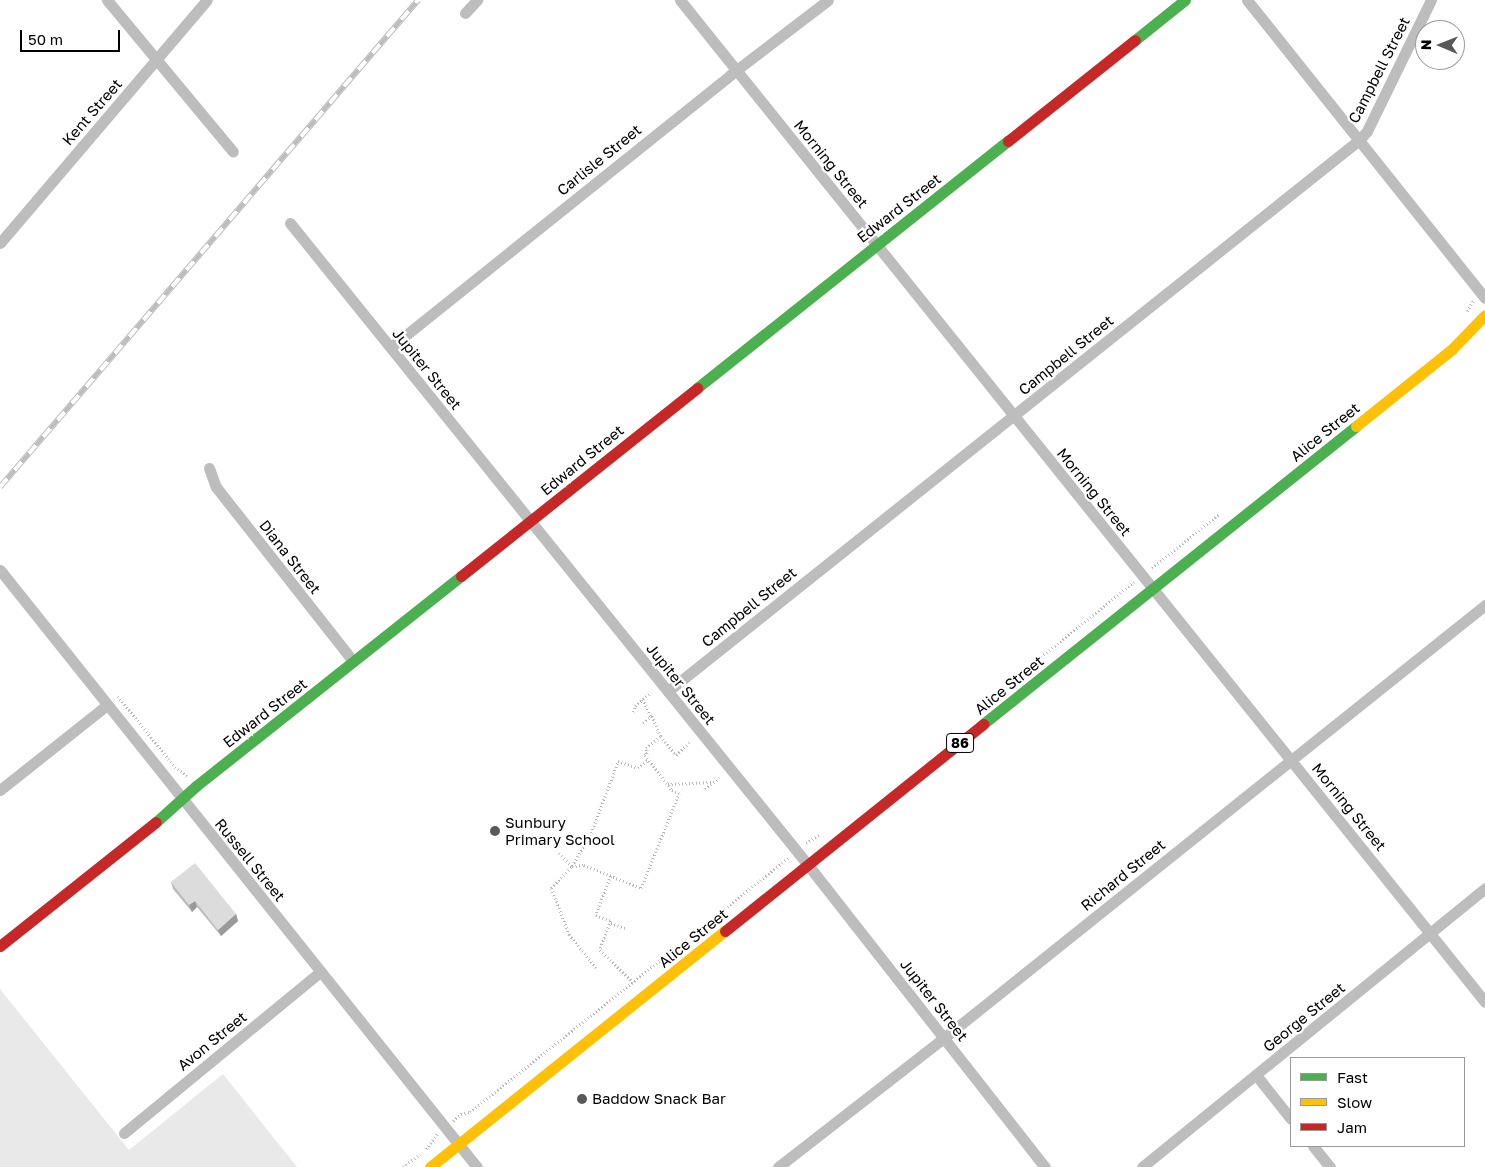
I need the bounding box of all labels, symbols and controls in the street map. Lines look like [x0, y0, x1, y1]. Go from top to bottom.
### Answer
street label: Campbell Street [1344, 14, 1414, 126]
scale bar [22, 20, 122, 52]
north arrow [1415, 20, 1465, 70]
text: 50 m [28, 30, 63, 48]
text: N [1417, 39, 1434, 50]
street label: Kent Street [58, 75, 126, 149]
street label: Morning Street [790, 117, 872, 211]
street label: Carlisle Street [553, 121, 645, 199]
street label: Edward Street [853, 170, 945, 246]
street label: Campbell Street [1015, 311, 1117, 399]
street label: Jupiter Street [389, 325, 465, 413]
street label: Alice Street [1287, 399, 1363, 465]
street label: Edward Street [537, 421, 627, 499]
street label: Morning Street [1053, 445, 1135, 539]
street label: Diana Street [256, 516, 324, 598]
street label: Campbell Street [698, 563, 800, 651]
street label: Jupiter Street [643, 640, 719, 728]
street label: Alice Street [971, 652, 1047, 718]
street label: Edward Street [219, 675, 311, 751]
road number: 86 [945, 731, 975, 754]
street label: Morning Street [1308, 760, 1390, 854]
place label: Sunbury Primary School [505, 813, 615, 848]
street label: Russell Street [211, 815, 289, 905]
marker: Sunbury Primary School [489, 825, 501, 837]
street label: Richard Street [1077, 836, 1169, 914]
street label: Alice Street [655, 905, 731, 971]
street label: Jupiter Street [896, 955, 972, 1045]
street label: George Street [1259, 979, 1349, 1055]
street label: Avon Street [174, 1008, 250, 1074]
legend [1290, 1057, 1465, 1147]
text: Fast [1337, 1068, 1368, 1086]
place label: Baddow Snack Bar [592, 1090, 726, 1108]
marker: Baddow Snack Bar [576, 1093, 588, 1105]
text: Slow [1337, 1093, 1372, 1111]
text: Jam [1337, 1118, 1367, 1136]

